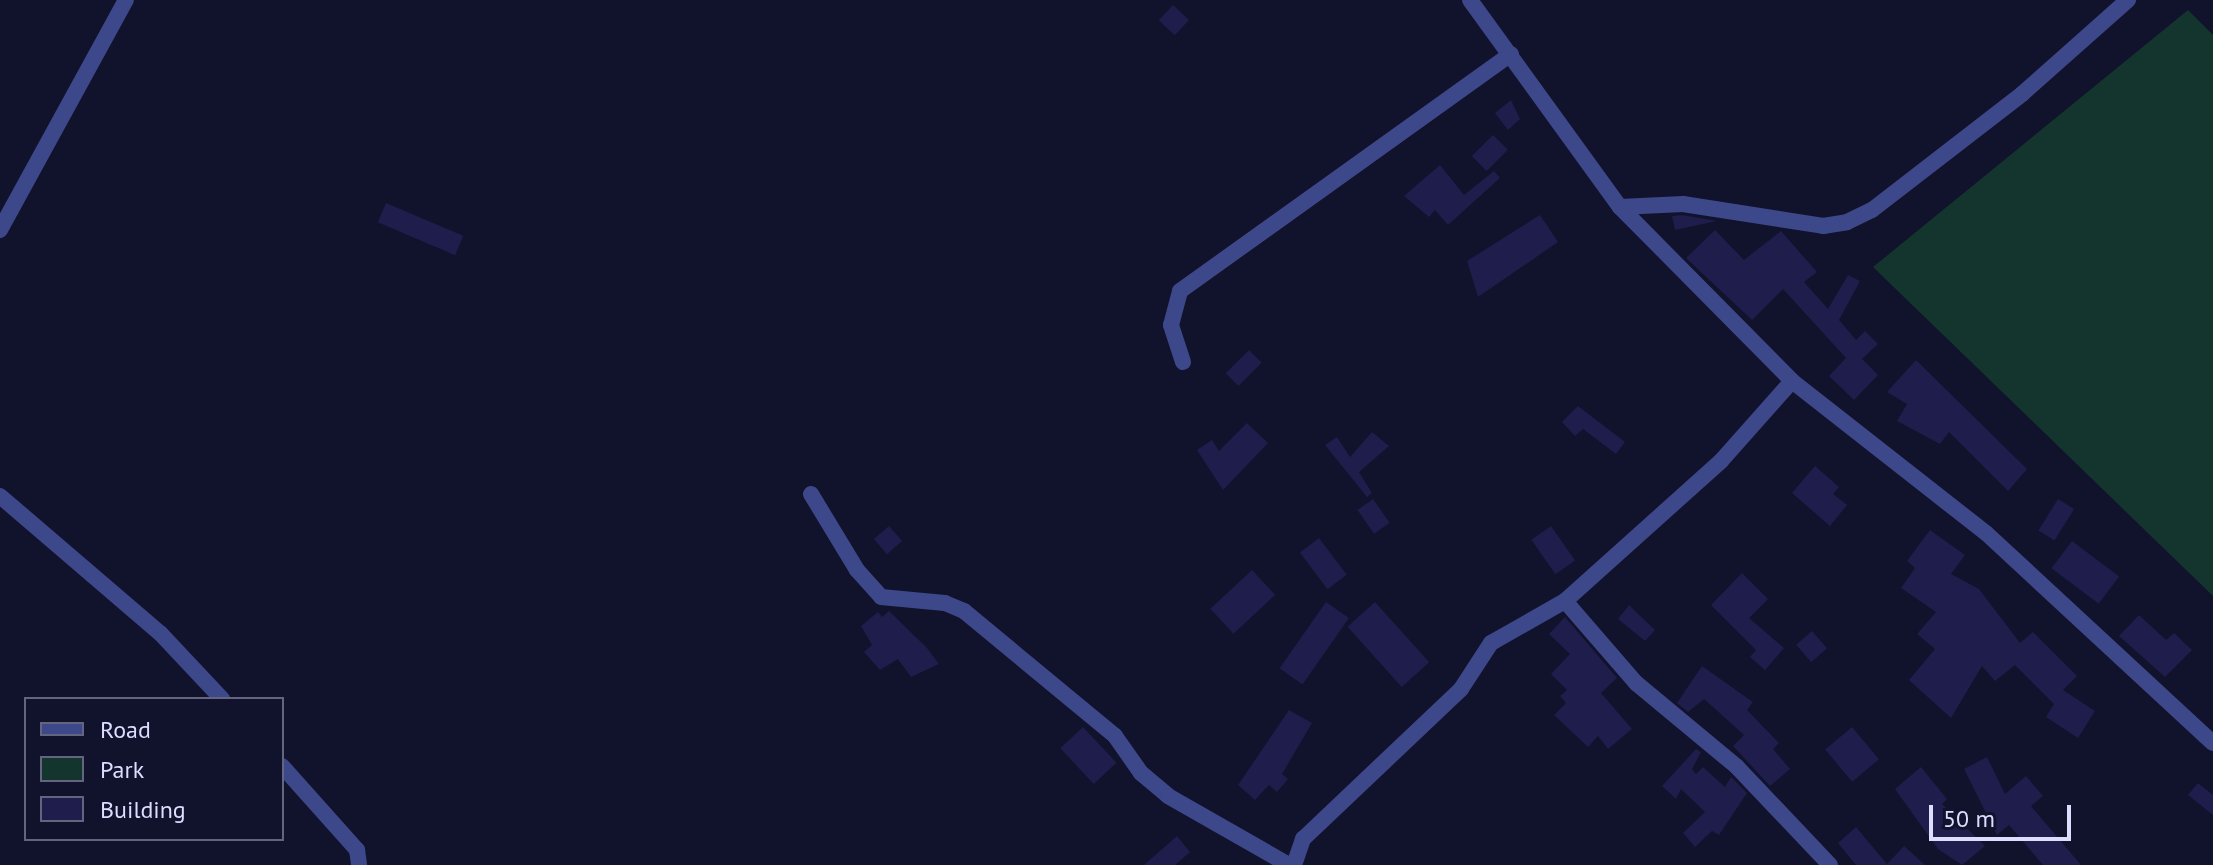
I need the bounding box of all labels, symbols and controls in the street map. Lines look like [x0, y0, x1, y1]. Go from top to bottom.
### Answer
legend [24, 697, 284, 841]
text: Road [100, 714, 151, 745]
text: Park [100, 754, 144, 785]
scale bar [1933, 789, 2075, 839]
text: Building [100, 794, 186, 825]
text: 50 m [1943, 803, 1995, 834]

